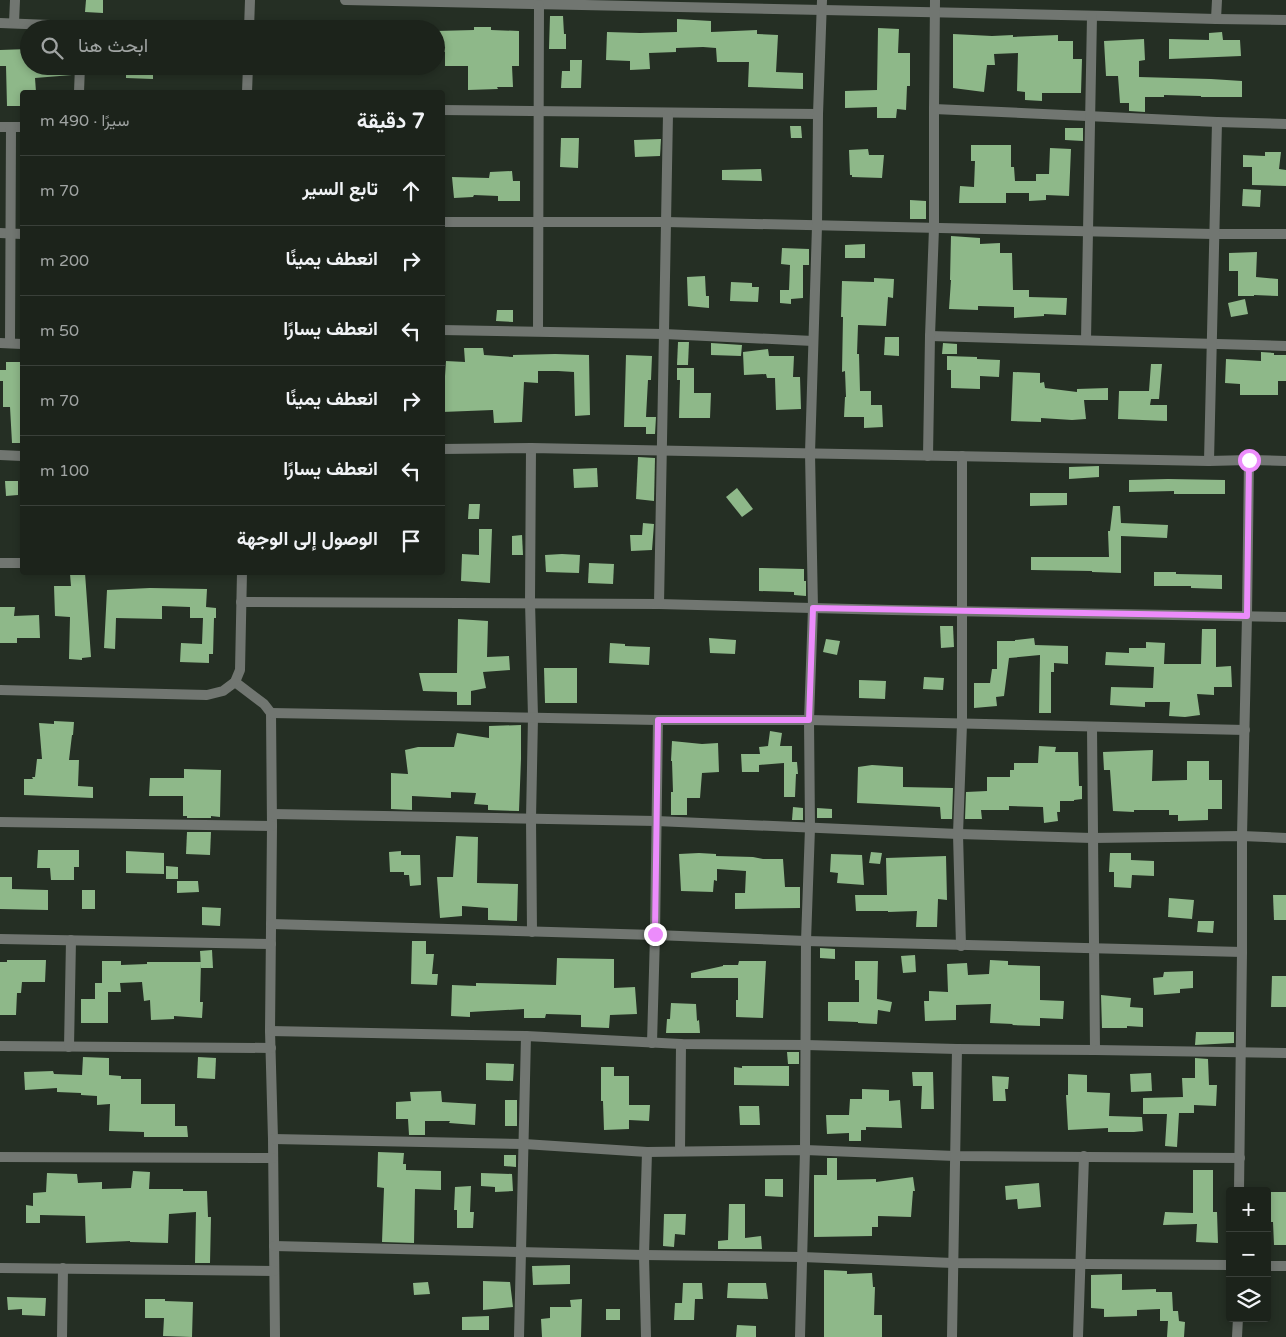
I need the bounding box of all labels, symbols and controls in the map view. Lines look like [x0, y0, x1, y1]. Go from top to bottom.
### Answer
search box [20, 20, 445, 75]
icon: search [38, 34, 66, 62]
text: ابحث هنا [78, 35, 148, 57]
text: 7 دقيقة [357, 109, 425, 134]
text: سيرًا · 490 m [40, 111, 129, 131]
icon: ahead [397, 177, 425, 205]
text: تابع السير [302, 178, 378, 200]
text: 70 m [40, 181, 79, 201]
icon: right [397, 247, 425, 275]
text: انعطف يمينًا [285, 248, 378, 270]
text: 200 m [40, 251, 89, 271]
icon: left [397, 317, 425, 345]
text: انعطف يسارًا [283, 318, 378, 340]
text: 50 m [40, 321, 79, 341]
icon: right [397, 387, 425, 415]
text: انعطف يمينًا [285, 388, 378, 410]
text: 70 m [40, 391, 79, 411]
route start [1238, 449, 1261, 472]
icon: left [397, 457, 425, 485]
text: انعطف يسارًا [283, 458, 378, 480]
text: 100 m [40, 461, 89, 481]
icon: arrive [397, 527, 425, 555]
text: الوصول إلى الوجهة [237, 528, 378, 550]
route end [644, 923, 667, 946]
map controls [1226, 1187, 1271, 1322]
button: + [1226, 1187, 1271, 1232]
button: − [1226, 1232, 1271, 1277]
button: layers [1226, 1277, 1271, 1322]

